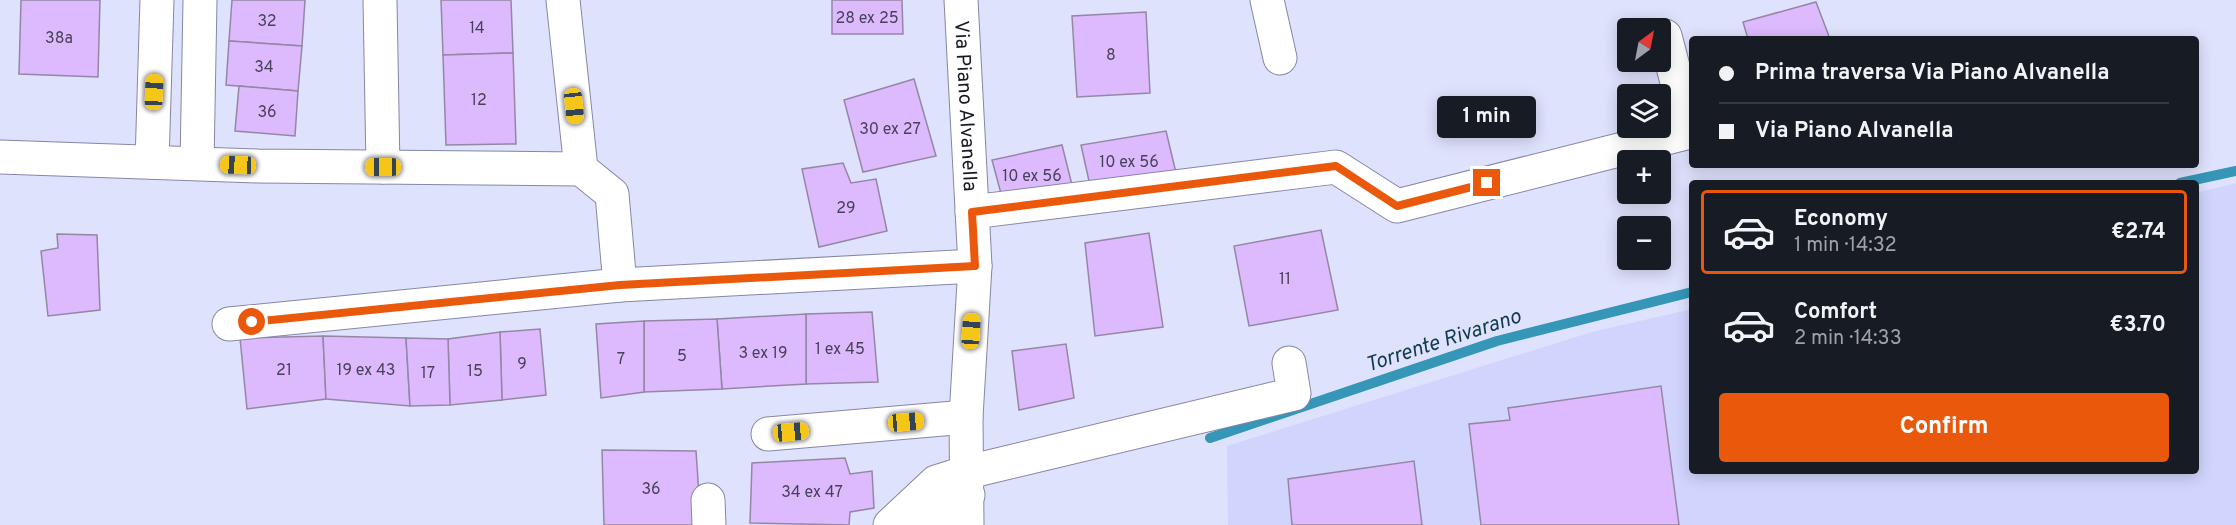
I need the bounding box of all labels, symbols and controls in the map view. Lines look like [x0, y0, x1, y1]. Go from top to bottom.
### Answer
house number: 28 ex 25 [835, 9, 899, 29]
house number: 32 [257, 12, 277, 32]
north arrow [1617, 18, 1671, 72]
map controls [1617, 18, 1671, 270]
house number: 14 [469, 19, 485, 39]
street label: Via Piano Alvanella [947, 20, 982, 192]
house number: 38a [45, 29, 73, 49]
house number: 8 [1106, 46, 1116, 66]
house number: 34 [254, 58, 274, 78]
text: Prima traversa Via Piano Alvanella [1755, 60, 2110, 87]
car [144, 74, 164, 110]
button: layers [1617, 84, 1671, 138]
car [563, 87, 585, 125]
house number: 12 [471, 91, 487, 111]
callout: 1 min [1438, 96, 1537, 138]
house number: 36 [257, 103, 277, 123]
text: 1 min [1462, 104, 1511, 130]
text: Via Piano Alvanella [1755, 118, 1954, 145]
house number: 30 ex 27 [859, 120, 921, 140]
button: + [1617, 150, 1671, 204]
house number: 10 ex 56 [1099, 153, 1159, 173]
car [220, 155, 256, 175]
car [365, 158, 401, 176]
house number: 10 ex 56 [1002, 167, 1062, 187]
route end [1473, 169, 1500, 196]
house number: 29 [836, 199, 856, 219]
icon: car [1722, 205, 1776, 259]
text: Economy [1794, 206, 1888, 233]
button: − [1617, 216, 1671, 270]
text: €2.74 [2111, 219, 2166, 246]
text: 1 min · 14:32 [1794, 233, 1897, 259]
house number: 11 [1279, 270, 1291, 290]
icon: car [1722, 298, 1776, 352]
text: Comfort [1794, 299, 1877, 326]
water label: Torrente Rivarano [1362, 303, 1525, 379]
route start [238, 308, 265, 335]
car [961, 312, 981, 350]
text: €3.70 [2110, 312, 2166, 339]
text: 2 min · 14:33 [1794, 326, 1902, 352]
house number: 1 ex 45 [815, 340, 865, 360]
house number: 3 ex 19 [738, 344, 788, 364]
house number: 5 [677, 347, 687, 367]
house number: 7 [617, 350, 625, 370]
house number: 9 [517, 355, 527, 375]
house number: 21 [276, 361, 292, 381]
house number: 19 ex 43 [336, 361, 396, 381]
house number: 15 [467, 362, 483, 382]
house number: 17 [421, 364, 435, 384]
button: Confirm [1719, 393, 2169, 462]
car [887, 411, 925, 433]
car [772, 421, 810, 443]
house number: 36 [641, 480, 661, 500]
house number: 34 ex 47 [781, 483, 843, 503]

